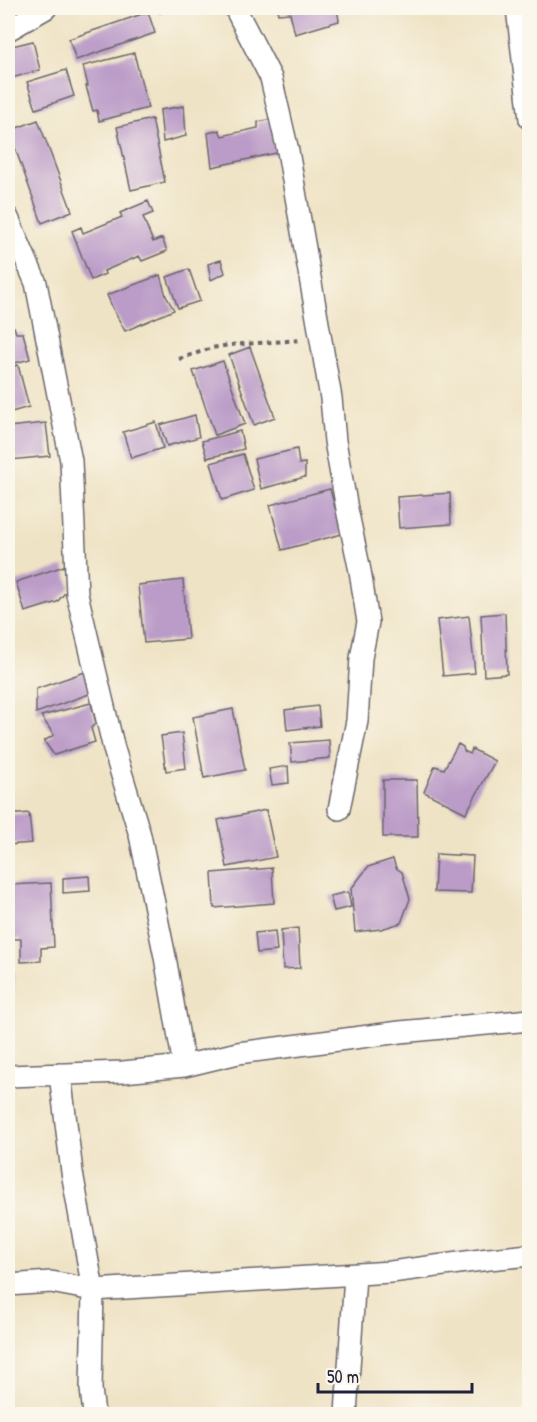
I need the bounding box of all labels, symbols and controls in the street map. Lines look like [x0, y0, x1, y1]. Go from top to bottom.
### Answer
scale bar [318, 1356, 472, 1394]
text: 50 m [327, 1364, 359, 1389]

